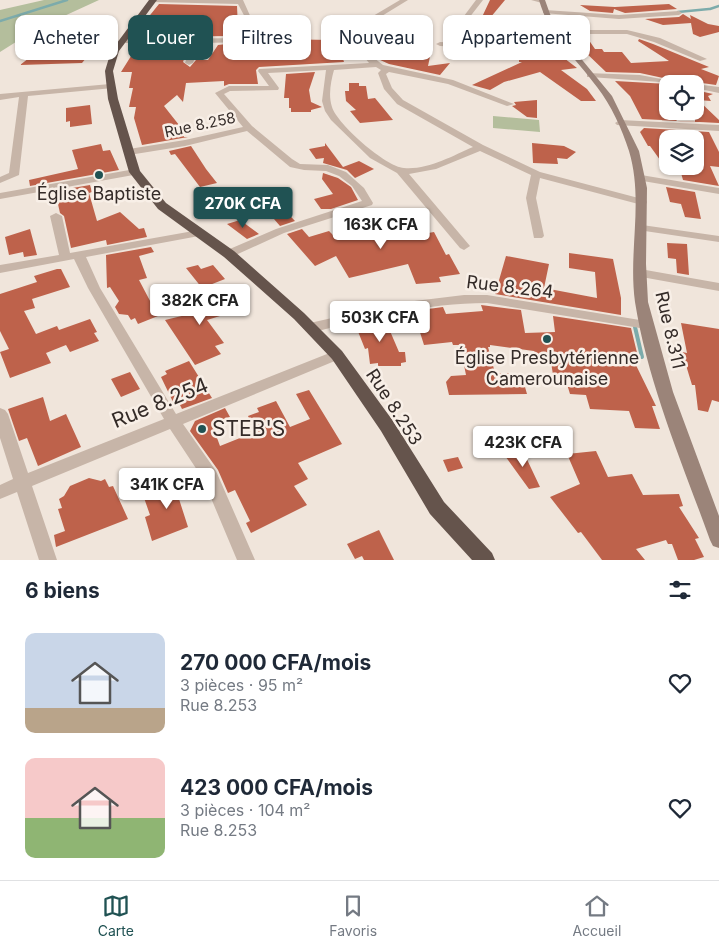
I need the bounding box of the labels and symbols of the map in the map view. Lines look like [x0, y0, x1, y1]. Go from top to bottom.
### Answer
street label: Rue 8.258 [163, 108, 237, 141]
marker: Église Baptiste [93, 169, 105, 181]
place label: Église Baptiste [37, 182, 161, 204]
pin: 270K CFA [191, 186, 295, 229]
pin: 163K CFA [329, 208, 433, 250]
street label: Rue 8.264 [465, 271, 555, 302]
pin: 382K CFA [148, 284, 252, 326]
street label: Rue 8.311 [651, 289, 690, 371]
pin: 503K CFA [328, 300, 432, 343]
marker: Église Presbytérienne Camerounaise [541, 333, 553, 345]
place label: Église Presbytérienne Camerounaise [455, 346, 639, 389]
street label: Rue 8.253 [362, 365, 427, 449]
street label: Rue 8.254 [108, 372, 212, 433]
place label: STEB'S [212, 416, 285, 441]
marker: STEB'S [196, 423, 208, 435]
pin: 423K CFA [471, 426, 575, 468]
pin: 341K CFA [115, 468, 219, 510]

